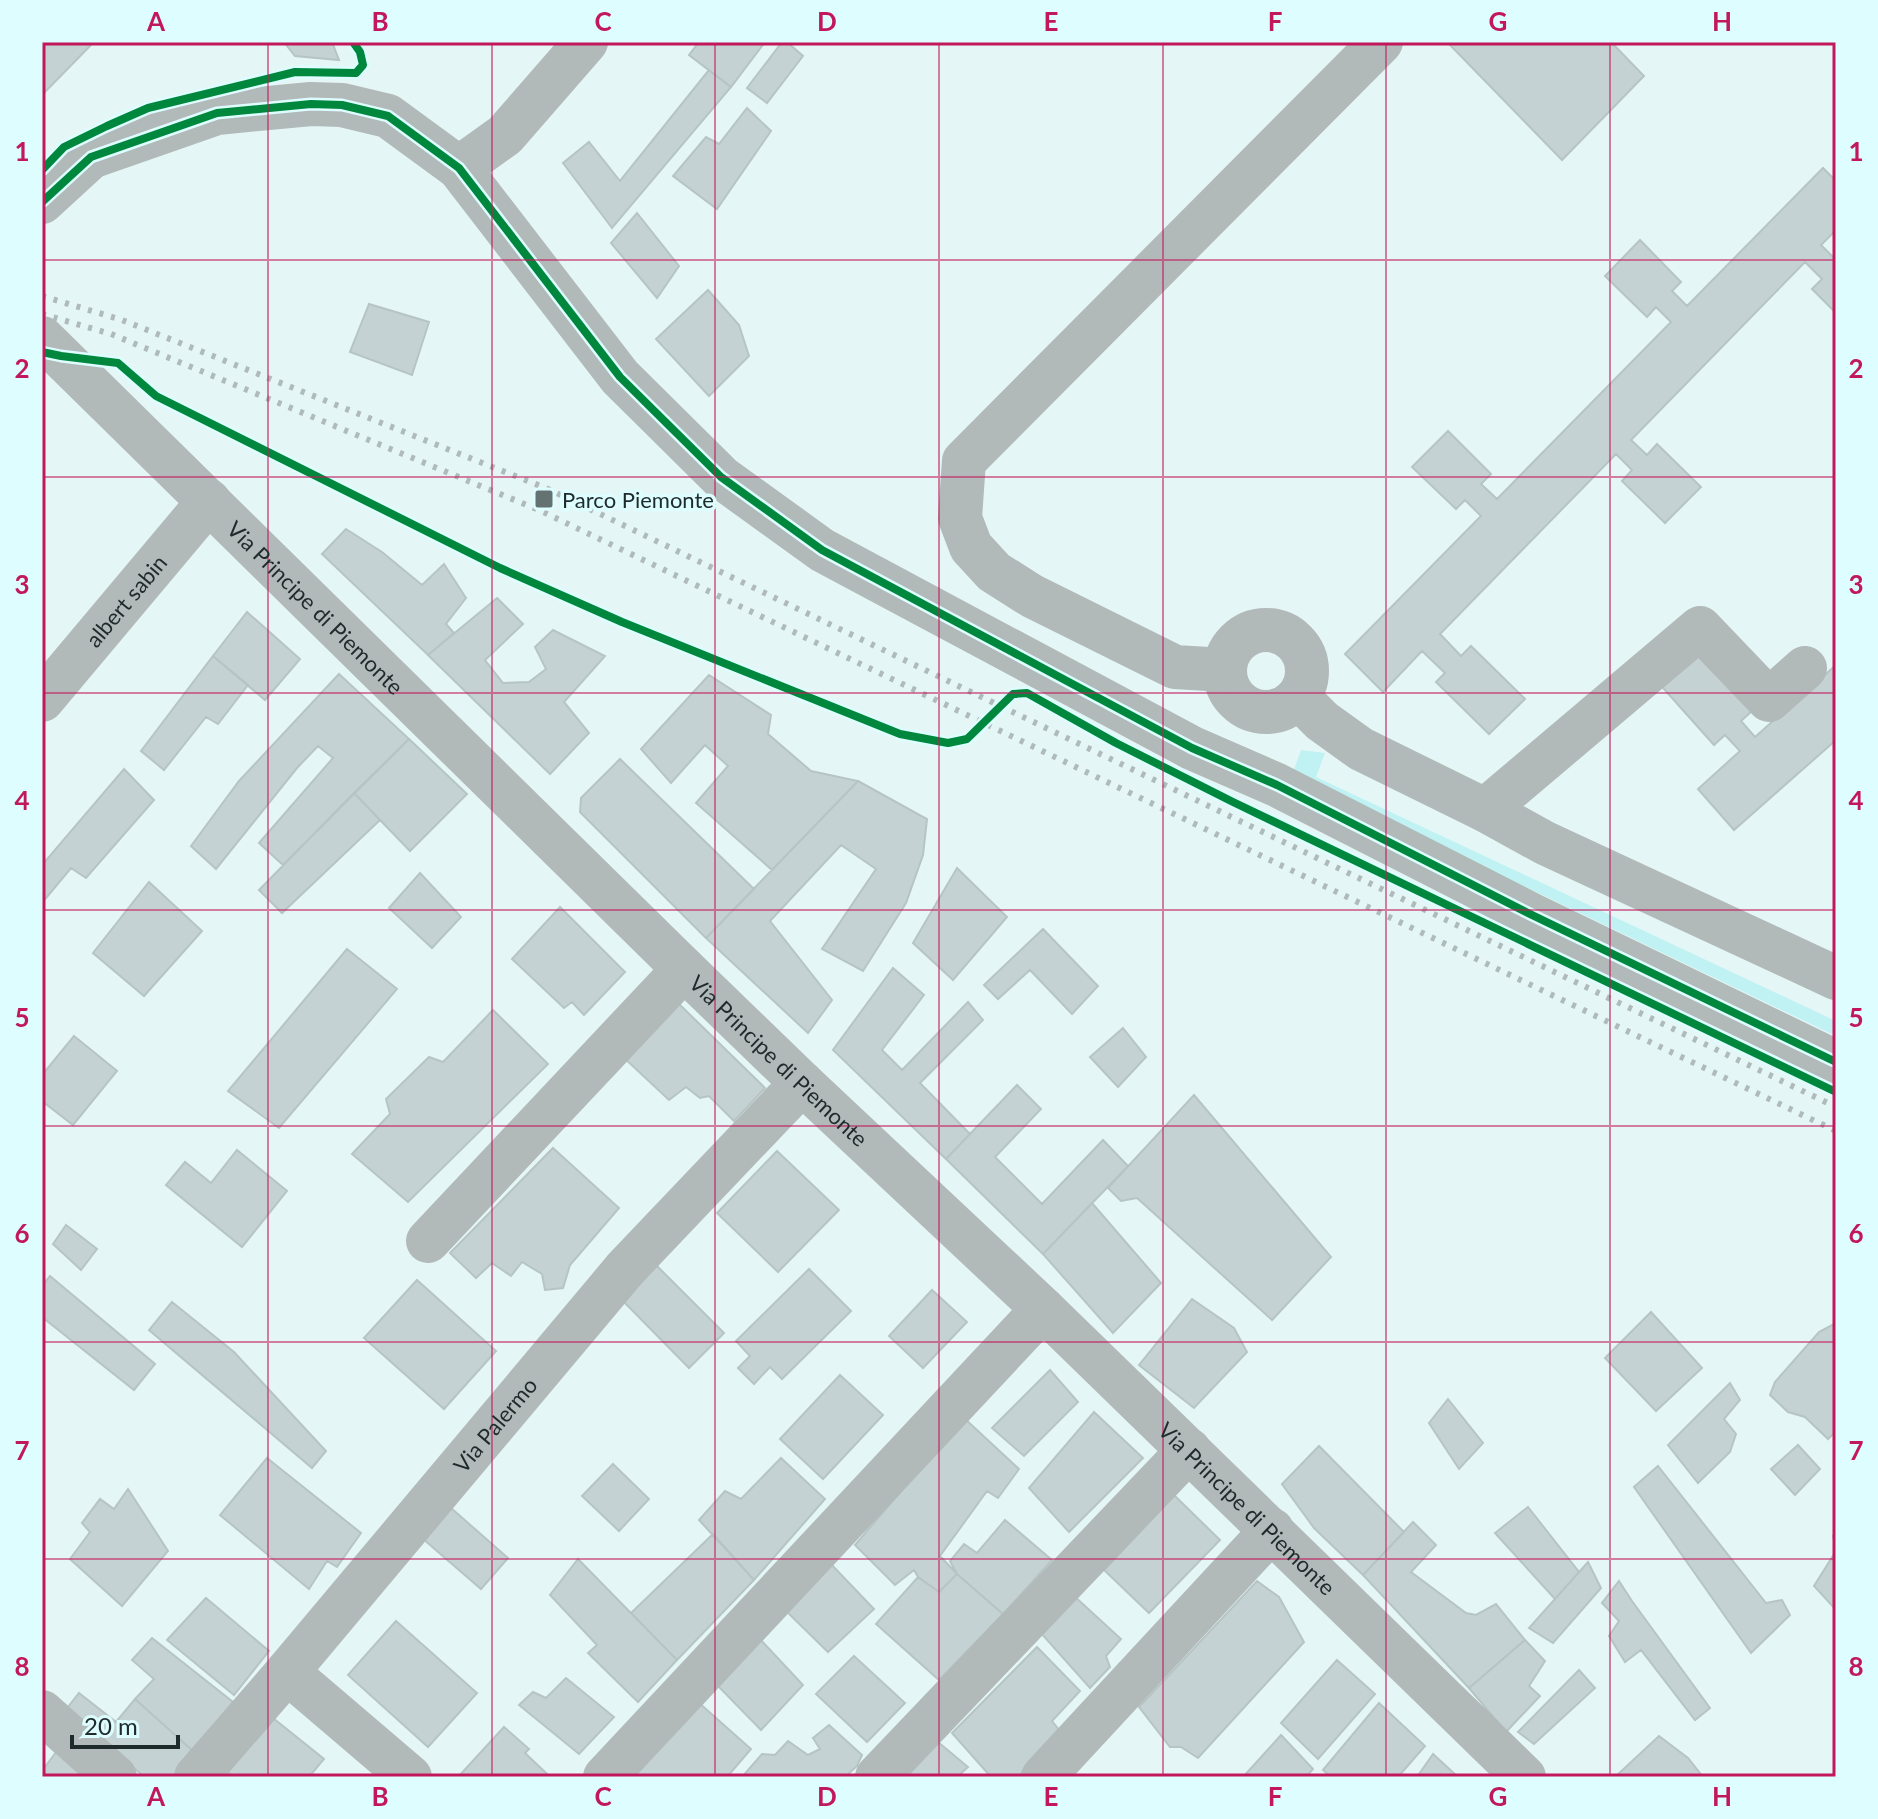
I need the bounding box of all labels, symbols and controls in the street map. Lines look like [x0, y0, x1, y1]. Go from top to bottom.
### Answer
text: A [146, 5, 166, 37]
text: B [371, 5, 389, 37]
text: C [594, 5, 612, 37]
text: D [817, 5, 837, 37]
text: E [1044, 5, 1058, 37]
text: F [1268, 5, 1282, 37]
text: G [1489, 5, 1507, 37]
text: H [1712, 5, 1732, 37]
text: 1 [14, 135, 30, 167]
text: 1 [1848, 135, 1864, 167]
text: 2 [14, 352, 30, 384]
text: 2 [1848, 352, 1864, 384]
place label: Parco Piemonte [562, 486, 714, 513]
marker: Parco Piemonte [533, 488, 555, 510]
street label: Via Principe di Piemonte [222, 515, 410, 700]
street label: albert sabin [79, 549, 172, 652]
text: 3 [14, 568, 30, 600]
text: 3 [1848, 568, 1864, 600]
text: 4 [14, 784, 30, 816]
text: 4 [1848, 784, 1864, 816]
street label: Via Principe di Piemonte [684, 969, 874, 1152]
text: 5 [14, 1001, 30, 1033]
text: 5 [1848, 1001, 1864, 1033]
text: 6 [14, 1217, 30, 1249]
text: 6 [1848, 1217, 1864, 1249]
street label: Via Palermo [447, 1371, 542, 1478]
street label: Via Principe di Piemonte [1153, 1416, 1342, 1600]
text: 7 [14, 1434, 30, 1466]
text: 7 [1848, 1434, 1864, 1466]
text: 8 [14, 1650, 30, 1682]
text: 8 [1848, 1650, 1864, 1682]
scale bar [72, 1699, 178, 1749]
text: 20 m [84, 1711, 138, 1740]
text: A [146, 1780, 166, 1812]
text: B [371, 1780, 389, 1812]
text: C [594, 1780, 612, 1812]
text: D [817, 1780, 837, 1812]
text: E [1044, 1780, 1058, 1812]
text: F [1268, 1780, 1282, 1812]
text: G [1489, 1780, 1507, 1812]
text: H [1712, 1780, 1732, 1812]

